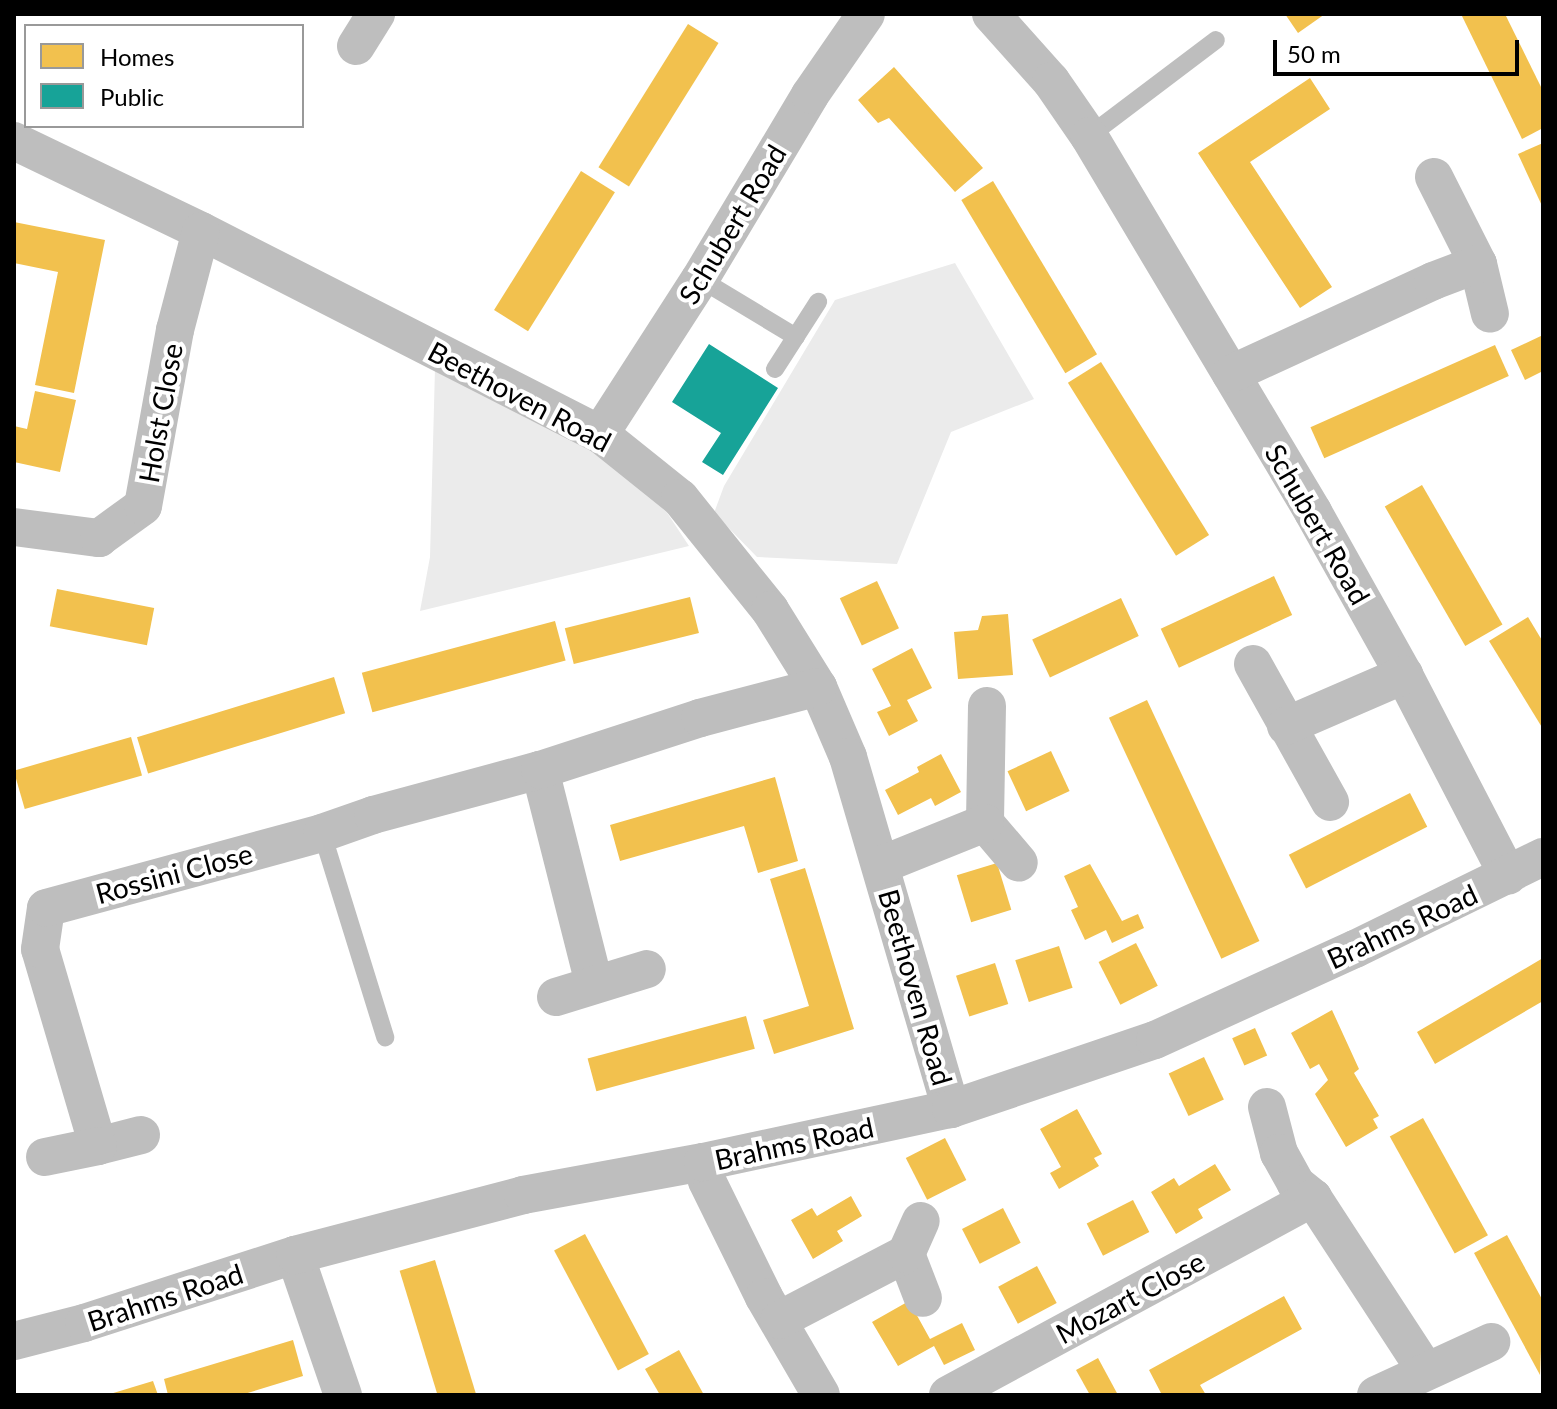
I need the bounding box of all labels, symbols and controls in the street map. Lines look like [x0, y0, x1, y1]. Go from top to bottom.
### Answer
legend [24, 24, 304, 128]
scale bar [1277, 24, 1523, 74]
text: 50 m [1287, 39, 1341, 68]
text: Homes [100, 42, 174, 71]
text: Public [100, 82, 164, 111]
street label: Schubert Road [671, 138, 793, 310]
street label: Beethoven Road [423, 334, 617, 458]
street label: Holst Close [131, 341, 189, 485]
street label: Schubert Road [1259, 438, 1377, 610]
street label: Rossini Close [92, 836, 256, 910]
street label: Brahms Road [1322, 877, 1482, 975]
street label: Beethoven Road [872, 885, 960, 1089]
street label: Brahms Road [711, 1110, 877, 1176]
street label: Mozart Close [1050, 1244, 1210, 1350]
street label: Brahms Road [83, 1256, 247, 1338]

